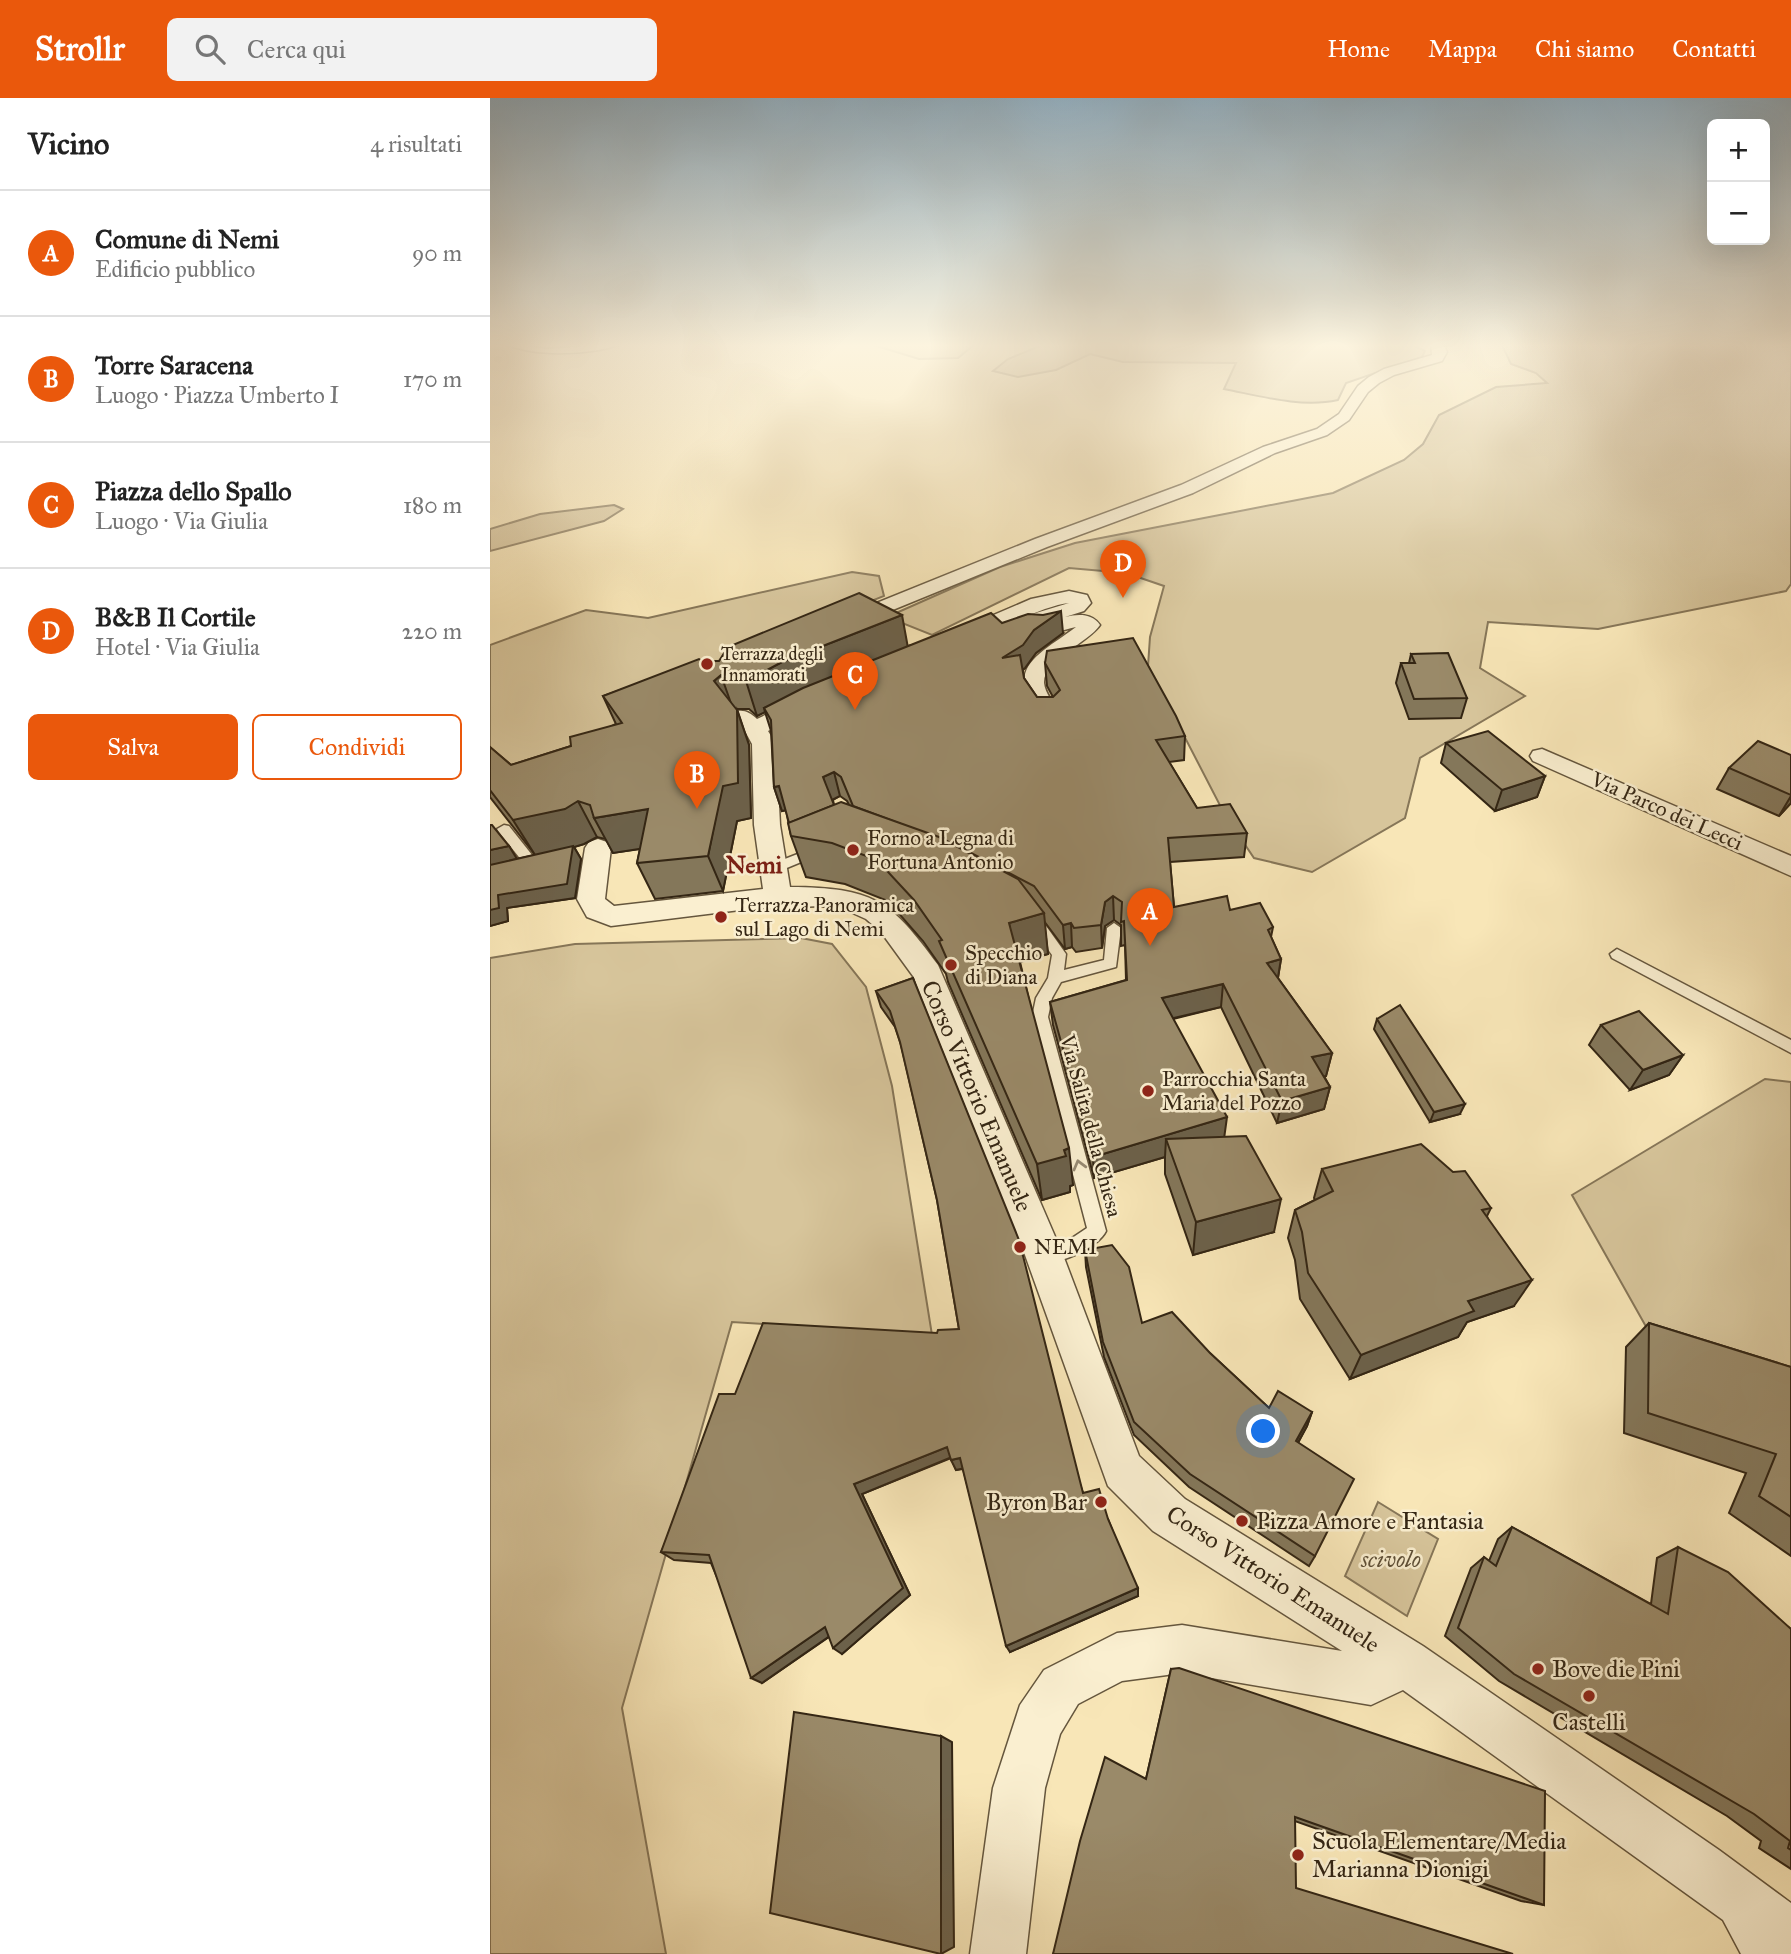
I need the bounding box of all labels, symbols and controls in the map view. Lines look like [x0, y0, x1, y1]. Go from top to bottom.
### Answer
search box [167, 18, 657, 81]
text: Strollr [35, 29, 125, 69]
icon: search [191, 30, 229, 68]
text: Cerca qui [247, 33, 346, 65]
text: Home [1327, 34, 1390, 64]
text: Mappa [1428, 34, 1497, 64]
text: Chi siamo [1535, 34, 1634, 64]
text: Contatti [1672, 34, 1756, 64]
map controls [1707, 119, 1770, 245]
button: + [1707, 119, 1770, 182]
text: Vicino [28, 126, 109, 162]
text: 4 risultati [370, 130, 462, 158]
button: − [1707, 182, 1770, 245]
text: Comune di Nemi [95, 223, 279, 255]
text: A [43, 239, 59, 267]
text: 90 m [412, 239, 462, 267]
text: Edificio pubblico [95, 255, 255, 283]
text: Torre Saracena [95, 349, 253, 381]
text: B [43, 365, 59, 393]
text: 170 m [403, 365, 462, 393]
text: Luogo · Piazza Umberto I [95, 381, 339, 409]
text: Piazza dello Spallo [95, 475, 292, 507]
text: C [43, 491, 59, 519]
text: 180 m [403, 491, 462, 519]
text: Luogo · Via Giulia [95, 507, 268, 535]
pin: D [1100, 540, 1146, 598]
text: B&B Il Cortile [95, 601, 256, 633]
text: D [42, 617, 60, 645]
text: 220 m [402, 617, 462, 645]
text: Hotel · Via Giulia [95, 633, 260, 661]
place label: Terrazza degli Innamorati [721, 643, 823, 686]
pin: C [832, 652, 878, 710]
marker: Terrazza degli Innamorati [699, 656, 715, 672]
button: Salva [28, 714, 238, 780]
button: Condividi [252, 714, 462, 780]
pin: B [674, 751, 720, 809]
street label: Via Parco dei Lecci [1586, 765, 1747, 856]
place label: Forno a Legna di Fortuna Antonio [867, 825, 1014, 875]
marker: Forno a Legna di Fortuna Antonio [845, 842, 861, 858]
district label: Nemi [726, 850, 783, 880]
pin: A [1127, 888, 1173, 946]
place label: Terrazza Panoramica sul Lago di Nemi [735, 892, 914, 942]
marker: Terrazza Panoramica sul Lago di Nemi [713, 909, 729, 925]
place label: Specchio di Diana [965, 940, 1042, 990]
marker: Specchio di Diana [943, 957, 959, 973]
street label: Corso Vittorio Emanuele [915, 976, 1039, 1216]
street label: Via Salita della Chiesa [1054, 1031, 1128, 1220]
place label: Parrocchia Santa Maria del Pozzo [1162, 1066, 1306, 1116]
marker: Parrocchia Santa Maria del Pozzo [1140, 1083, 1156, 1099]
one-way arrow [1073, 1159, 1088, 1171]
place label: NEMI [1034, 1234, 1098, 1260]
marker: NEMI [1012, 1239, 1028, 1255]
your location [1246, 1414, 1280, 1448]
place label: Byron Bar [986, 1487, 1087, 1517]
marker: Byron Bar [1093, 1494, 1109, 1510]
street label: Corso Vittorio Emanuele [1161, 1499, 1385, 1659]
place label: Pizza Amore e Fantasia [1256, 1506, 1485, 1536]
marker: Pizza Amore e Fantasia [1234, 1513, 1250, 1529]
park label: scivolo [1360, 1544, 1421, 1574]
place label: Bove die Pini [1552, 1654, 1680, 1684]
marker: Bove die Pini [1530, 1661, 1546, 1677]
marker: Castelli [1581, 1688, 1597, 1704]
place label: Castelli [1552, 1707, 1626, 1737]
place label: Scuola Elementare/Media Marianna Dionigi [1312, 1826, 1567, 1884]
marker: Scuola Elementare/Media Marianna Dionigi [1290, 1847, 1306, 1863]

